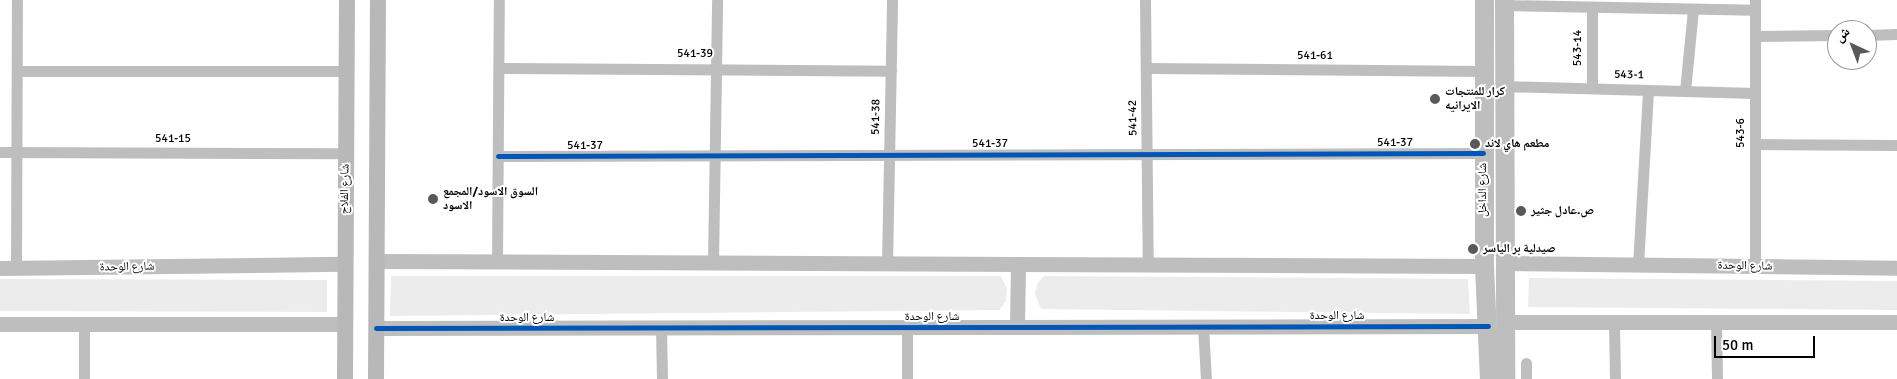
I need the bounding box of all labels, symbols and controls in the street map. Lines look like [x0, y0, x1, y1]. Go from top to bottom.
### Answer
north arrow [1827, 20, 1877, 70]
text: ش [1831, 23, 1853, 46]
street label: 543-14 [1571, 30, 1585, 66]
street label: 541-39 [677, 47, 713, 61]
street label: 541-61 [1297, 49, 1333, 63]
street label: 543-1 [1614, 68, 1644, 82]
place label: كرار للمنتجات الايرانيه [1445, 85, 1505, 113]
marker: كرار للمنتجات الايرانيه [1429, 93, 1441, 105]
street label: 541-38 [868, 99, 884, 135]
street label: 541-42 [1125, 100, 1141, 136]
street label: 543-6 [1734, 118, 1748, 148]
street label: 541-15 [155, 132, 191, 146]
street label: 541-37 [1377, 136, 1413, 150]
street label: 541-37 [972, 137, 1008, 151]
place label: مطعم هاي لاند [1485, 137, 1549, 151]
marker: مطعم هاي لاند [1469, 138, 1481, 150]
street label: 541-37 [567, 139, 603, 153]
street label: شارع الداخل [1476, 163, 1490, 217]
street label: شارع الفلاح [337, 164, 353, 214]
place label: السوق الاسود/المجمع الاسود [443, 185, 538, 213]
marker: السوق الاسود/المجمع الاسود [427, 193, 439, 205]
place label: ص.عادل جثير [1531, 204, 1594, 218]
marker: ص.عادل جثير [1515, 205, 1527, 217]
place label: صيدلية بر الياسر [1483, 242, 1555, 256]
marker: صيدلية بر الياسر [1467, 243, 1479, 255]
street label: شارع الوحدة [1718, 258, 1772, 274]
street label: شارع الوحدة [100, 259, 154, 275]
street label: شارع الوحدة [1310, 309, 1364, 323]
street label: شارع الوحدة [905, 310, 959, 324]
street label: شارع الوحدة [500, 311, 554, 325]
scale bar [1717, 326, 1818, 358]
text: 50 m [1722, 336, 1753, 354]

